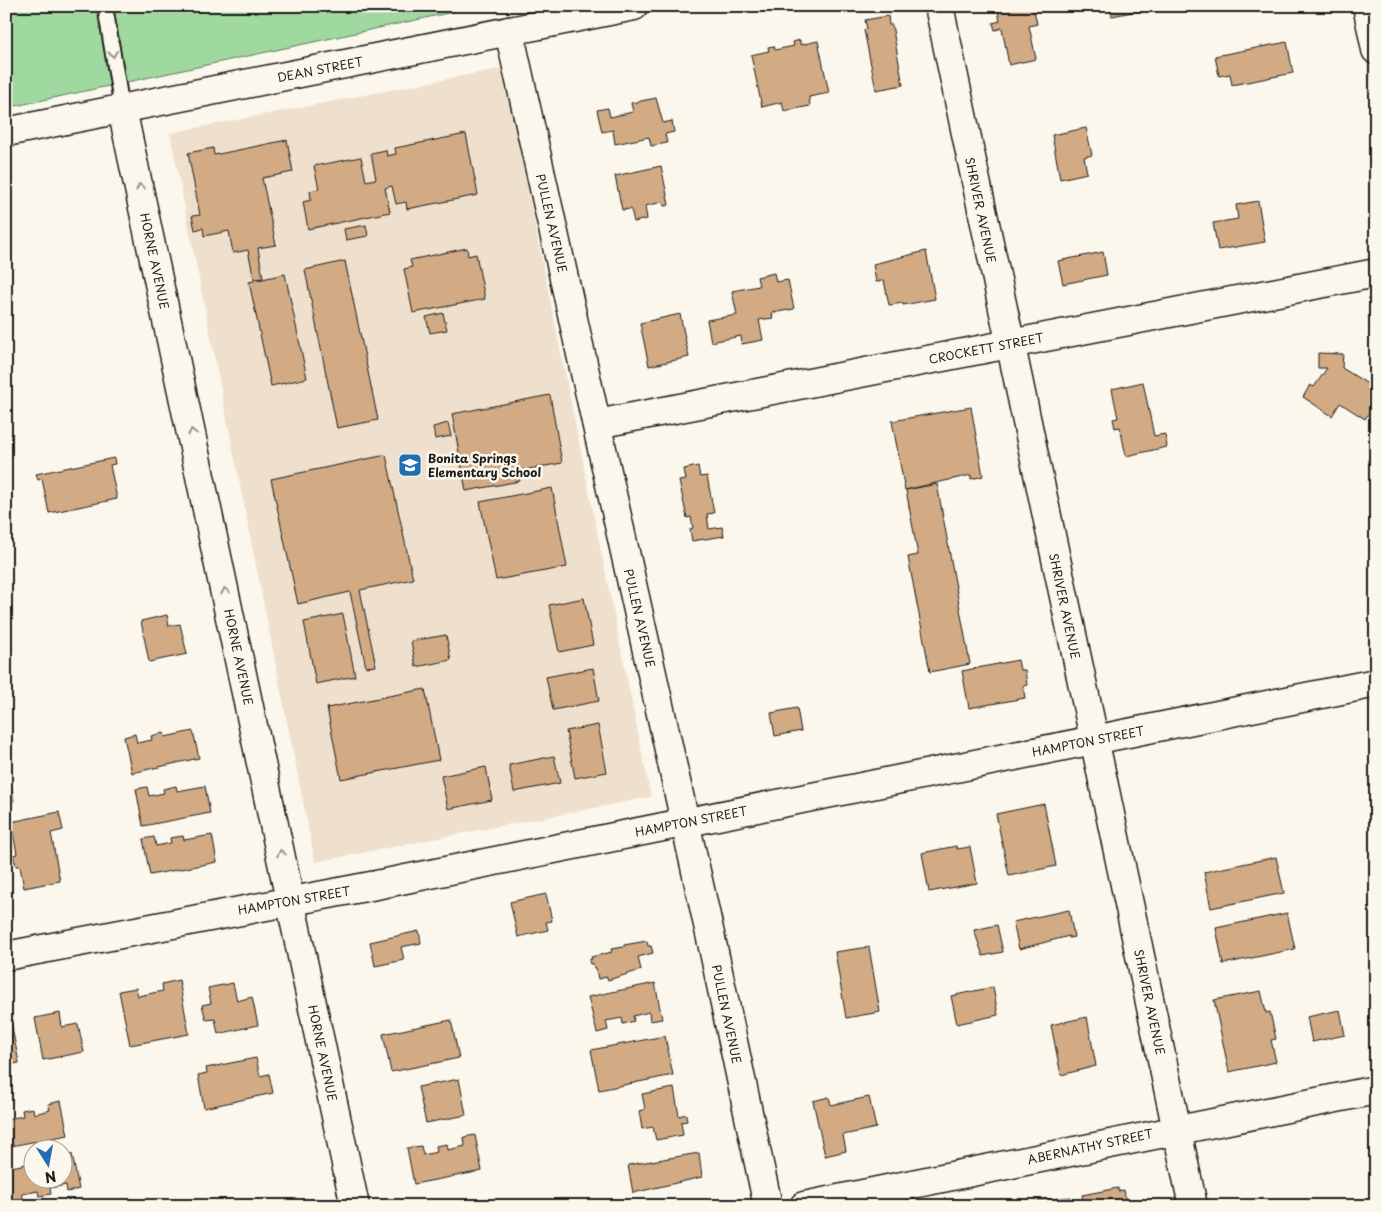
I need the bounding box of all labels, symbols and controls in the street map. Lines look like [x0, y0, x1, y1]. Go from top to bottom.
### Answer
one-way arrow [108, 50, 118, 59]
street label: DEAN STREET [276, 52, 365, 86]
street label: SHRIVER AVENUE [961, 155, 1001, 265]
street label: PULLEN AVENUE [532, 172, 572, 274]
one-way arrow [135, 183, 145, 192]
street label: HORNE AVENUE [136, 211, 174, 311]
street label: CROCKETT STREET [927, 328, 1046, 368]
one-way arrow [187, 427, 197, 436]
place label: Bonita Springs Elementary School [428, 449, 541, 481]
school or university icon: Bonita Springs Elementary School [397, 452, 423, 478]
street label: SHRIVER AVENUE [1045, 551, 1085, 661]
street label: PULLEN AVENUE [620, 567, 660, 669]
one-way arrow [220, 586, 231, 595]
street label: HORNE AVENUE [220, 607, 258, 707]
street label: HAMPTON STREET [1030, 721, 1146, 761]
street label: HAMPTON STREET [633, 801, 749, 841]
one-way arrow [276, 848, 286, 857]
street label: HAMPTON STREET [236, 881, 352, 919]
street label: SHRIVER AVENUE [1130, 947, 1170, 1057]
street label: PULLEN AVENUE [708, 963, 746, 1065]
street label: HORNE AVENUE [304, 1003, 342, 1103]
street label: ABERNATHY STREET [1026, 1124, 1155, 1168]
north arrow [22, 1140, 72, 1190]
text: N [43, 1166, 58, 1189]

